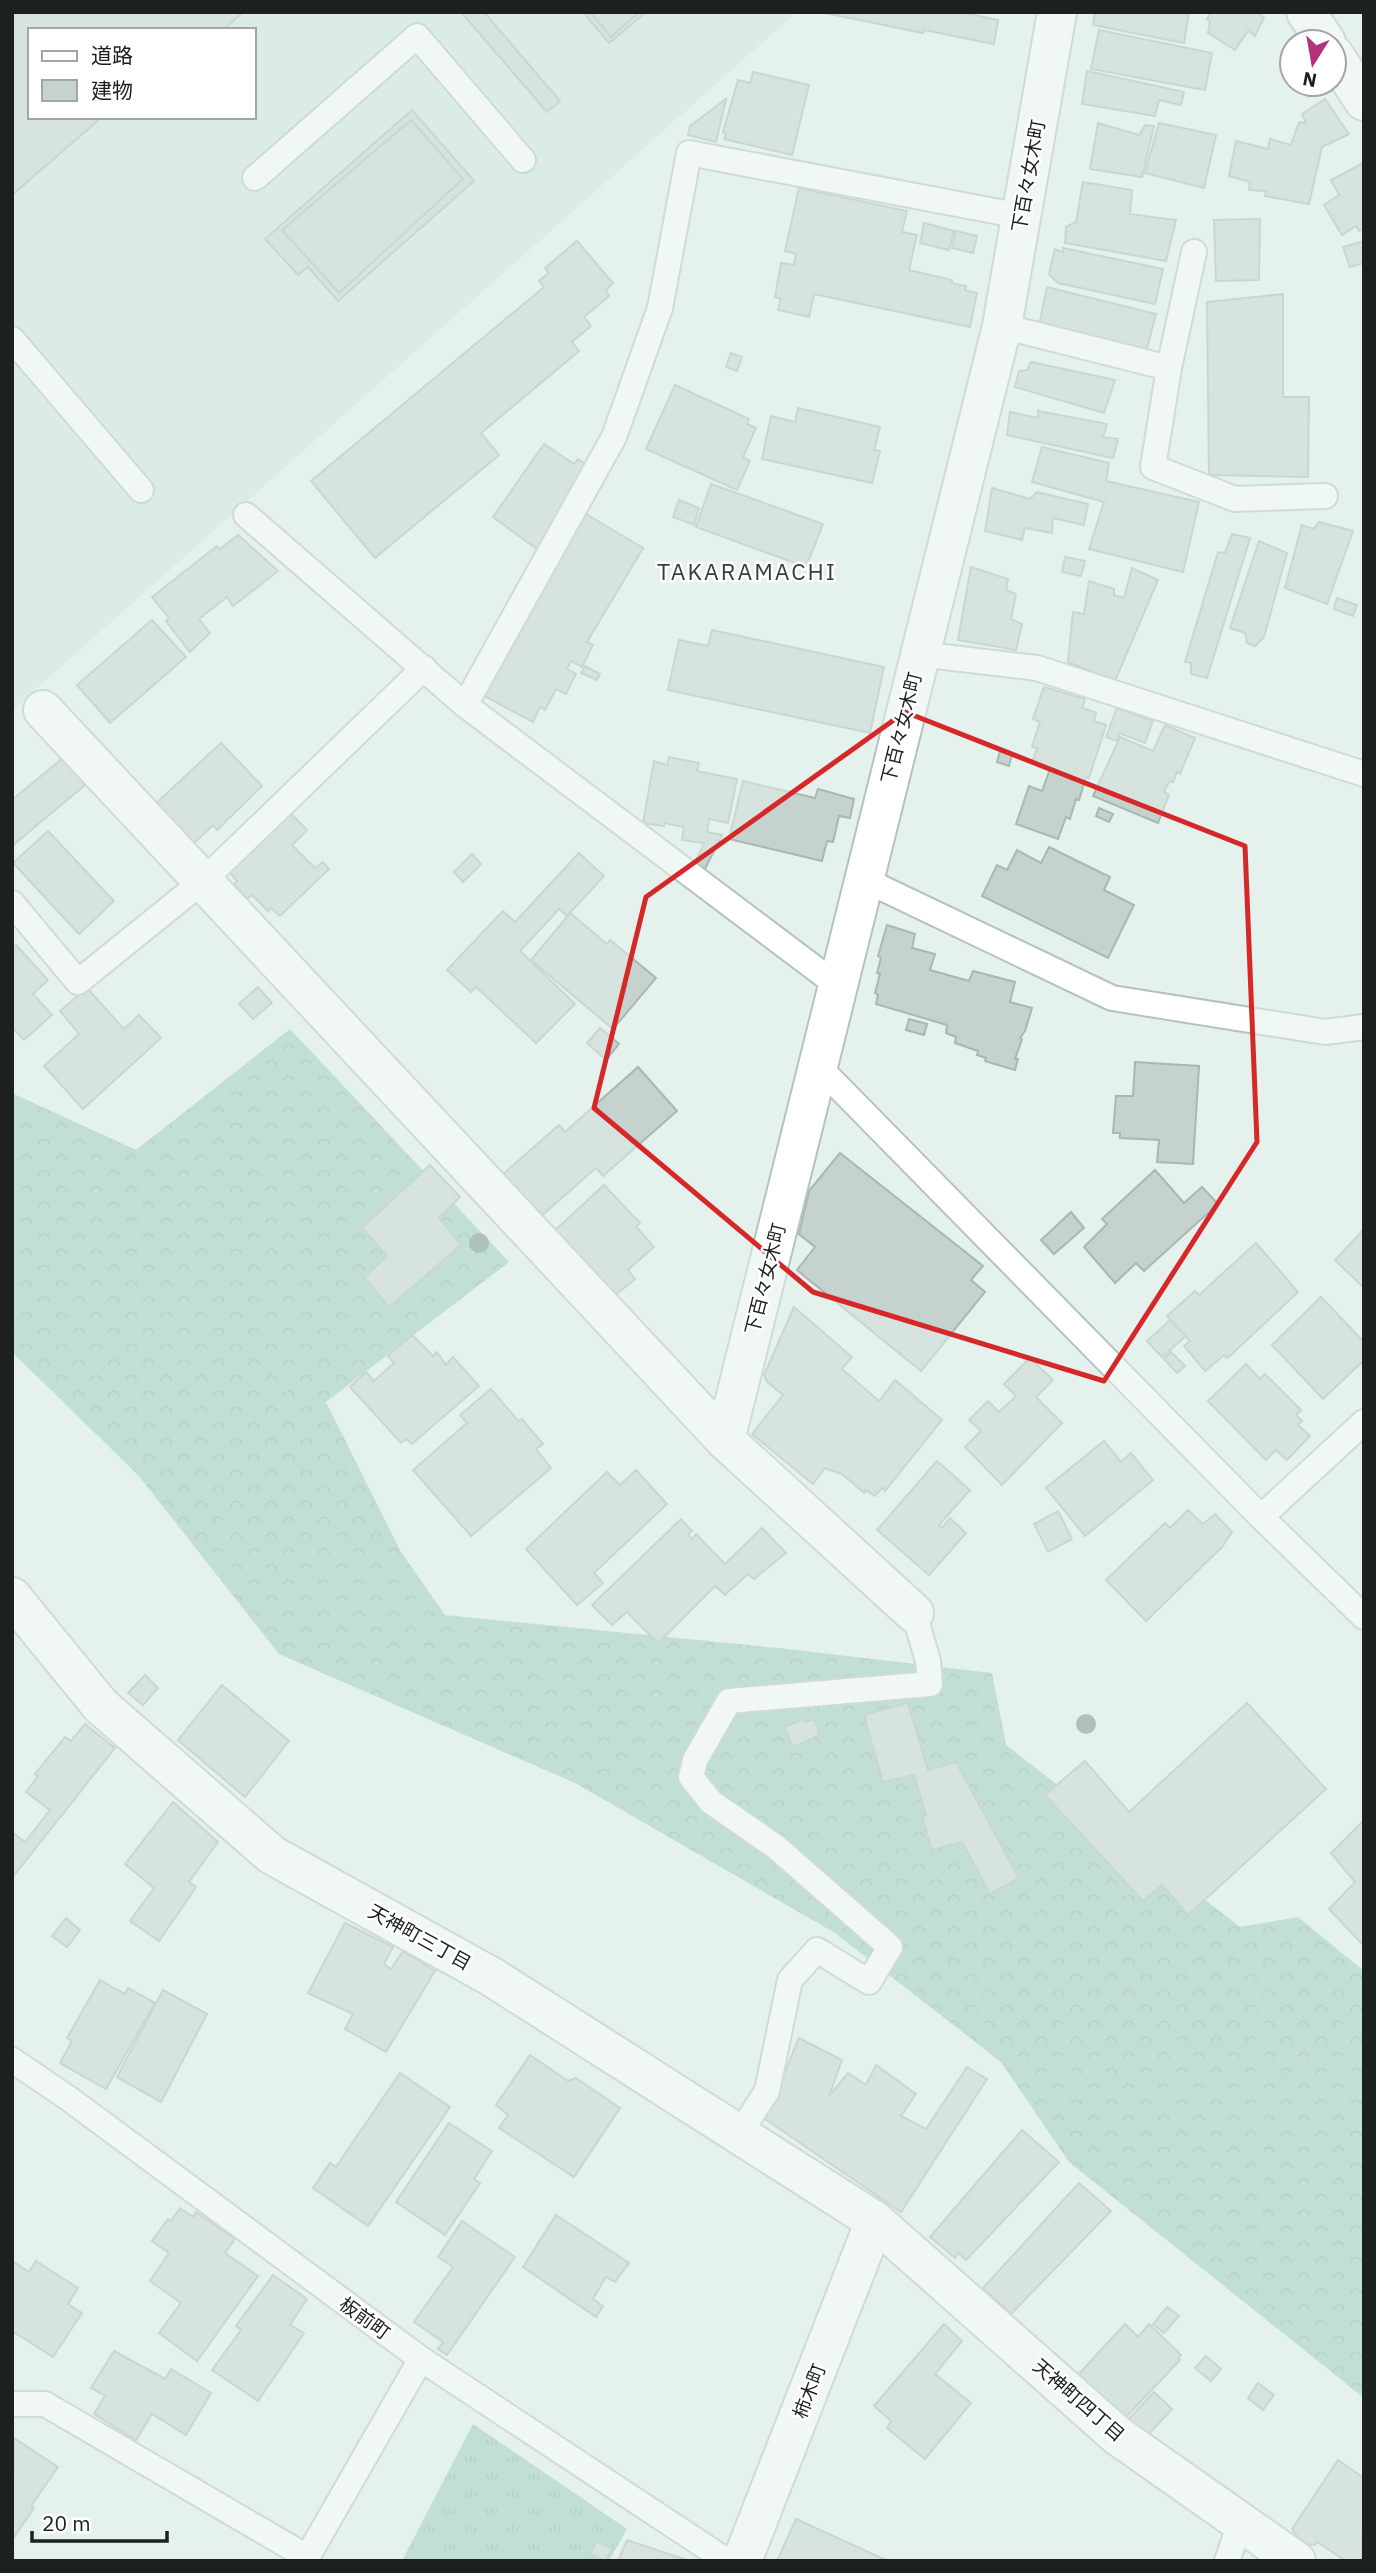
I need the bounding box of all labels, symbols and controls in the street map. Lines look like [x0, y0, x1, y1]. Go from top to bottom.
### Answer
legend [28, 28, 256, 119]
north arrow [1278, 28, 1348, 98]
text: 道路 [91, 41, 133, 69]
text: N [1301, 67, 1319, 93]
text: 建物 [91, 76, 133, 104]
street label: 下百々女木町 [1006, 118, 1050, 234]
district label: TAKARAMACHI [657, 556, 837, 586]
street label: 下百々女木町 [876, 670, 926, 786]
street label: 下百々女木町 [740, 1221, 790, 1337]
street label: 天神町三丁目 [364, 1899, 476, 1975]
street label: 板前町 [335, 2292, 395, 2344]
street label: 天神町四丁目 [1028, 2354, 1130, 2446]
street label: 柿木町 [788, 2360, 830, 2422]
scale bar [32, 2500, 166, 2544]
text: 20 m [42, 2509, 91, 2537]

